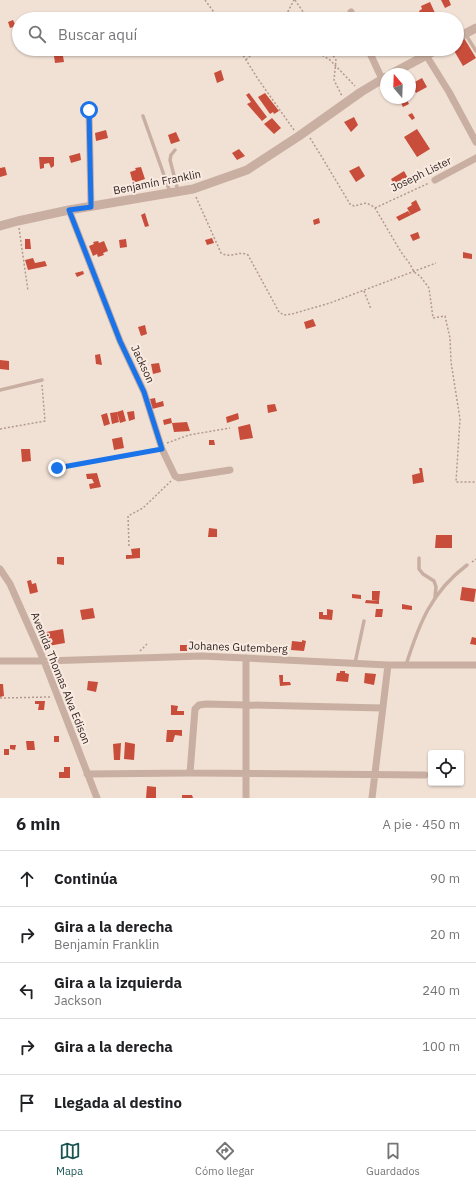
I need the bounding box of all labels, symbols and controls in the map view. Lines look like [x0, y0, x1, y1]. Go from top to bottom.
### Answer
search box [12, 12, 464, 56]
icon: search [26, 23, 48, 45]
text: Buscar aquí [58, 25, 137, 44]
north arrow [380, 68, 416, 104]
route start [80, 101, 98, 119]
street label: Joseph Lister [388, 153, 454, 195]
street label: Benjamín Franklin [112, 167, 202, 197]
street label: Jackson [128, 343, 158, 385]
route end [48, 459, 66, 477]
street label: Avenida Thomas Alva Edison [28, 610, 94, 746]
street label: Johanes Gutemberg [188, 638, 288, 656]
map controls [428, 750, 464, 786]
button: locate [428, 750, 464, 786]
text: 6 min [16, 813, 60, 835]
text: A pie · 450 m [382, 816, 460, 833]
icon: ahead [16, 868, 38, 890]
text: Continúa [54, 869, 118, 888]
text: 90 m [430, 870, 460, 887]
text: Gira a la derecha [54, 917, 173, 936]
icon: right [16, 924, 38, 946]
text: 20 m [430, 926, 460, 943]
text: Benjamín Franklin [54, 936, 159, 953]
text: Gira a la izquierda [54, 973, 182, 992]
icon: left [16, 980, 38, 1002]
text: 240 m [422, 982, 460, 999]
text: Jackson [54, 992, 102, 1009]
icon: right [16, 1036, 38, 1058]
text: Gira a la derecha [54, 1037, 173, 1056]
text: 100 m [422, 1038, 460, 1055]
icon: arrive [16, 1092, 38, 1114]
text: Llegada al destino [54, 1093, 182, 1112]
tab: Mapa [56, 1140, 83, 1178]
tab: Cómo llegar [195, 1140, 254, 1178]
tab: Guardados [366, 1140, 420, 1178]

